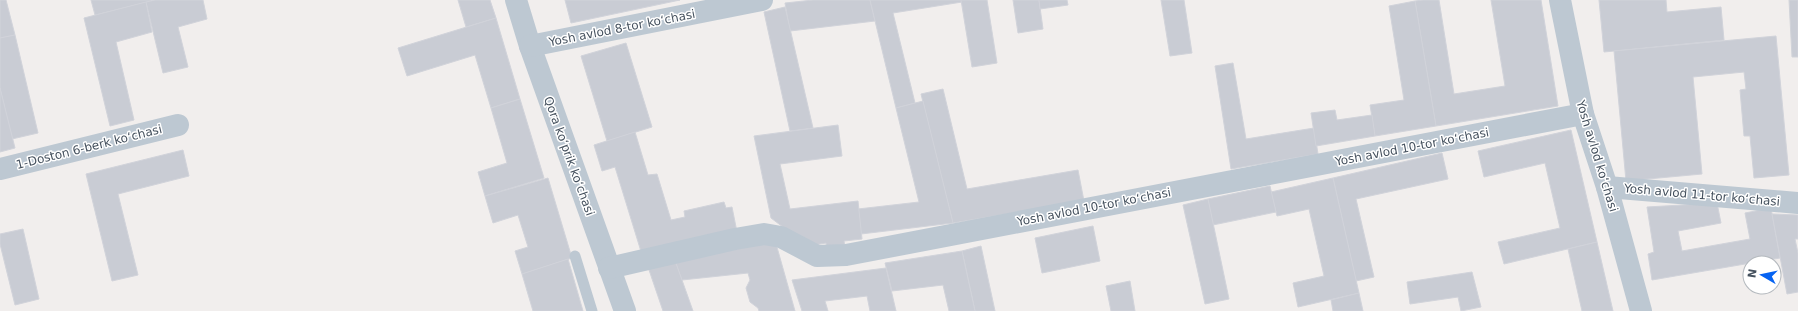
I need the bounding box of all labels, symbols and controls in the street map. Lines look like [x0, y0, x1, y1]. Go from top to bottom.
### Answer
street label: Yosh avlod 8-tor koʻchasi [547, 7, 696, 49]
street label: Qora koʻprik koʻchasi [541, 94, 597, 218]
street label: Yosh avlod koʻchasi [1573, 97, 1621, 214]
street label: 1-Doston 6-berk koʻchasi [15, 122, 163, 172]
street label: Yosh avlod 10-tor koʻchasi [1333, 125, 1490, 169]
street label: Yosh avlod 11-tor koʻchasi [1622, 181, 1781, 209]
street label: Yosh avlod 10-tor koʻchasi [1015, 185, 1172, 229]
north arrow [1742, 255, 1782, 295]
text: N [1745, 268, 1760, 279]

